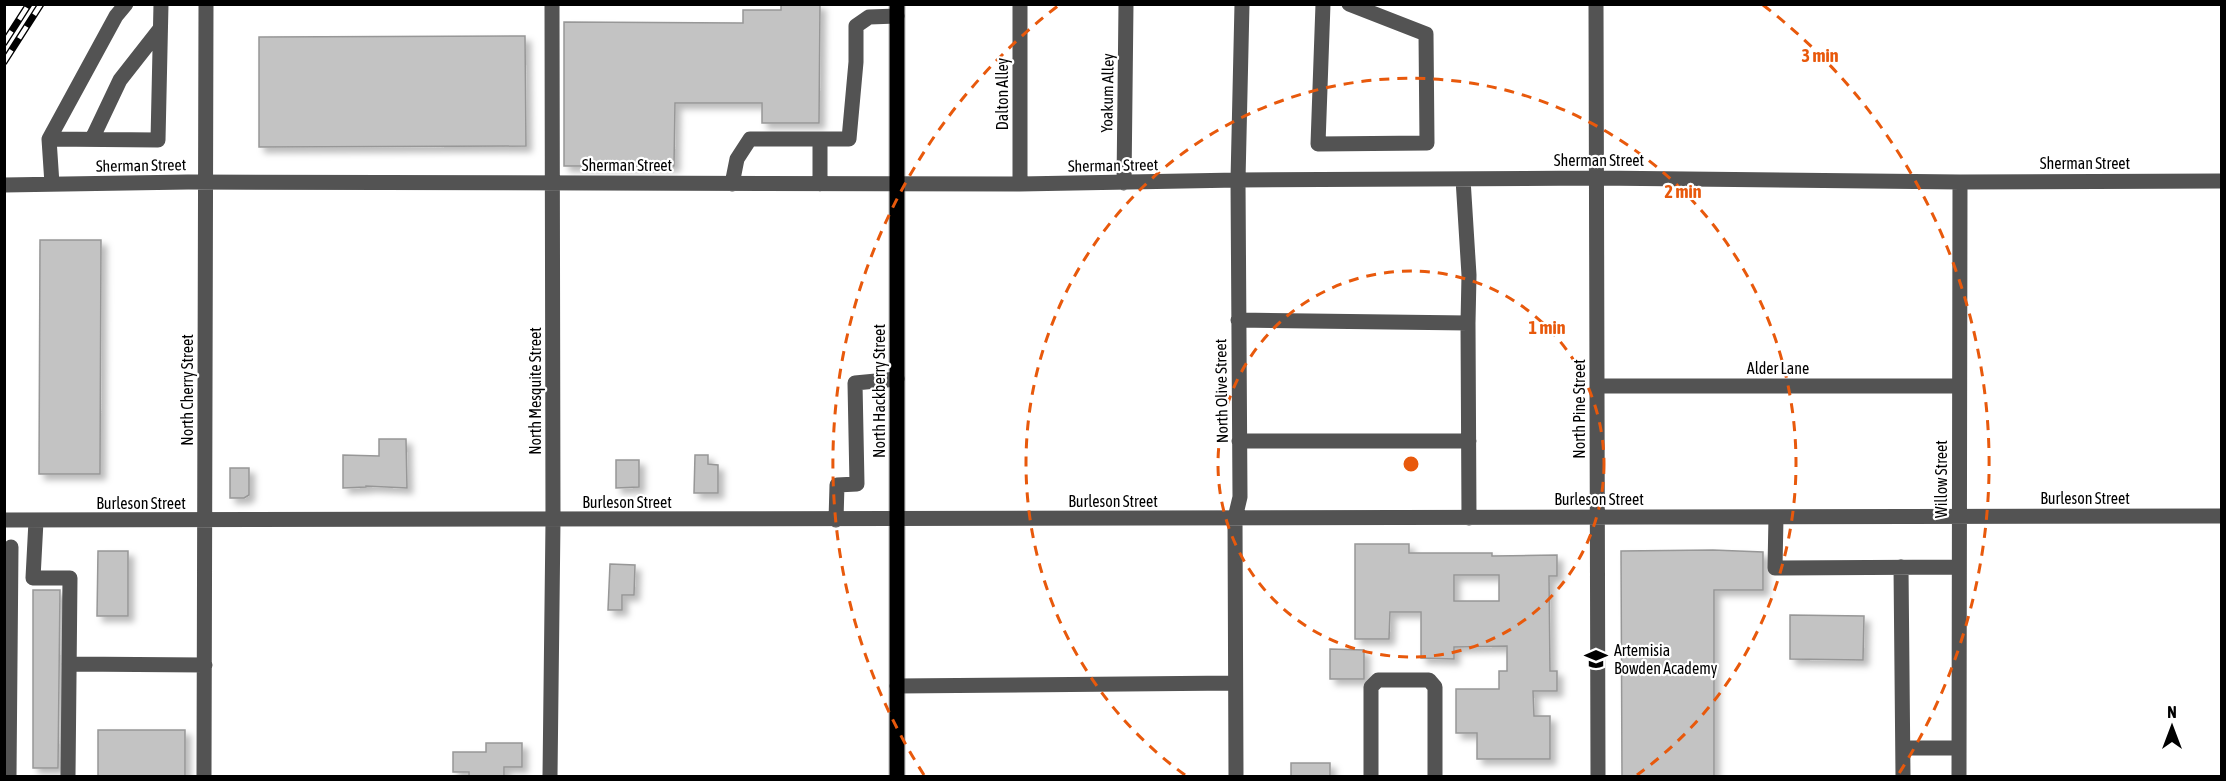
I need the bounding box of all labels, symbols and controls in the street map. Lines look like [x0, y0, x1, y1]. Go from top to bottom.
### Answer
text: 3 min [1802, 45, 1839, 66]
street label: Yoakum Alley [1097, 53, 1118, 133]
street label: Dalton Alley [993, 57, 1012, 130]
street label: Sherman Street [1554, 151, 1645, 169]
street label: Sherman Street [2040, 154, 2131, 172]
street label: Sherman Street [96, 155, 187, 175]
street label: Sherman Street [1068, 155, 1159, 175]
street label: Sherman Street [582, 156, 673, 174]
text: 2 min [1665, 181, 1702, 202]
text: 1 min [1529, 317, 1566, 338]
street label: North Hackberry Street [870, 324, 889, 458]
street label: North Mesquite Street [526, 327, 545, 455]
street label: North Cherry Street [178, 334, 197, 446]
street label: North Olive Street [1211, 338, 1231, 443]
street label: North Pine Street [1570, 359, 1588, 459]
street label: Alder Lane [1747, 359, 1809, 377]
street label: Willow Street [1932, 440, 1950, 518]
centre of rings [1401, 454, 1421, 474]
street label: Burleson Street [2040, 489, 2130, 507]
street label: Burleson Street [1554, 490, 1644, 508]
street label: Burleson Street [1068, 492, 1158, 510]
street label: Burleson Street [582, 493, 672, 511]
street label: Burleson Street [96, 494, 186, 512]
place label: Artemisia Bowden Academy [1614, 641, 1718, 678]
school or university icon: Artemisia Bowden Academy [1583, 646, 1609, 672]
north arrow [2142, 697, 2202, 757]
text: N [2167, 703, 2177, 721]

